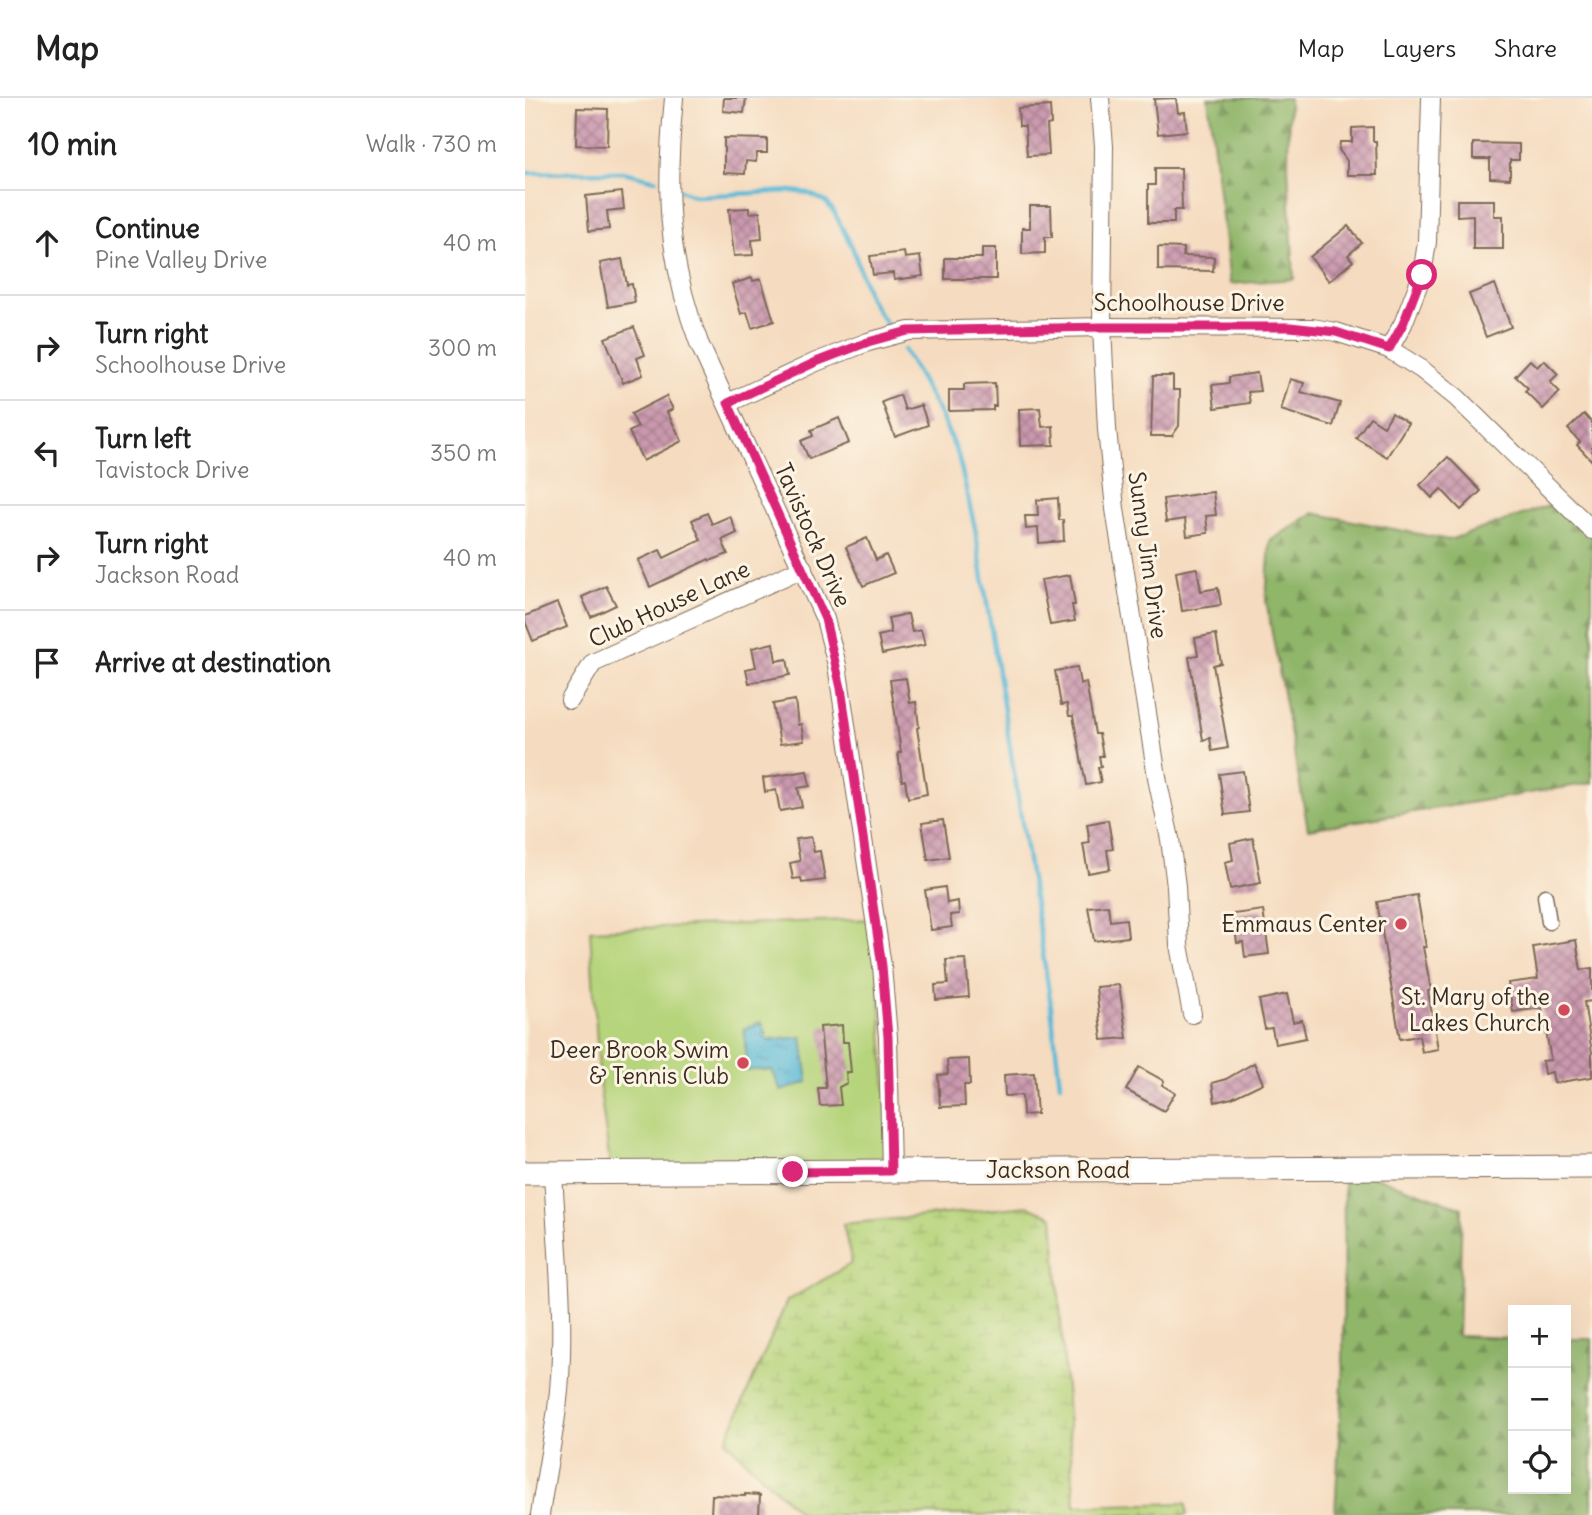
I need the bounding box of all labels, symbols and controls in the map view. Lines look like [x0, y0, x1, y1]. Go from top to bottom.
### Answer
text: Map [35, 27, 99, 69]
text: Map [1298, 33, 1344, 63]
text: Layers [1382, 33, 1456, 63]
text: Share [1494, 33, 1557, 63]
text: 10 min [28, 125, 117, 163]
text: Walk · 730 m [366, 129, 497, 158]
text: Continue [95, 212, 200, 245]
icon: ahead [28, 224, 66, 262]
text: 40 m [443, 228, 497, 257]
text: Pine Valley Drive [95, 245, 267, 274]
route start [1406, 259, 1437, 290]
street label: Schoolhouse Drive [1093, 288, 1285, 317]
text: Turn right [95, 317, 208, 350]
icon: right [28, 329, 66, 367]
text: 300 m [428, 333, 497, 362]
text: Schoolhouse Drive [95, 350, 286, 379]
text: Turn left [95, 422, 191, 455]
icon: left [28, 434, 66, 472]
text: 350 m [430, 438, 497, 467]
text: Tavistock Drive [95, 455, 249, 484]
street label: Tavistock Drive [769, 458, 858, 611]
street label: Sunny Jim Drive [1122, 470, 1175, 640]
text: Turn right [95, 527, 208, 560]
icon: right [28, 539, 66, 577]
text: 40 m [443, 543, 497, 572]
street label: Club House Lane [584, 554, 754, 654]
text: Jackson Road [95, 560, 239, 589]
icon: arrive [28, 644, 66, 682]
text: Arrive at destination [95, 646, 331, 679]
place label: Emmaus Center [1222, 909, 1388, 938]
marker: Emmaus Center [1393, 916, 1409, 932]
place label: St. Mary of the Lakes Church [1401, 982, 1550, 1037]
marker: St. Mary of the Lakes Church [1556, 1002, 1572, 1018]
place label: Deer Brook Swim & Tennis Club [550, 1035, 729, 1090]
marker: Deer Brook Swim & Tennis Club [735, 1055, 751, 1071]
street label: Jackson Road [986, 1155, 1130, 1184]
route end [777, 1156, 808, 1187]
map controls [1508, 1305, 1571, 1494]
button: + [1508, 1305, 1571, 1368]
button: − [1508, 1368, 1571, 1431]
button: locate [1508, 1431, 1571, 1494]

